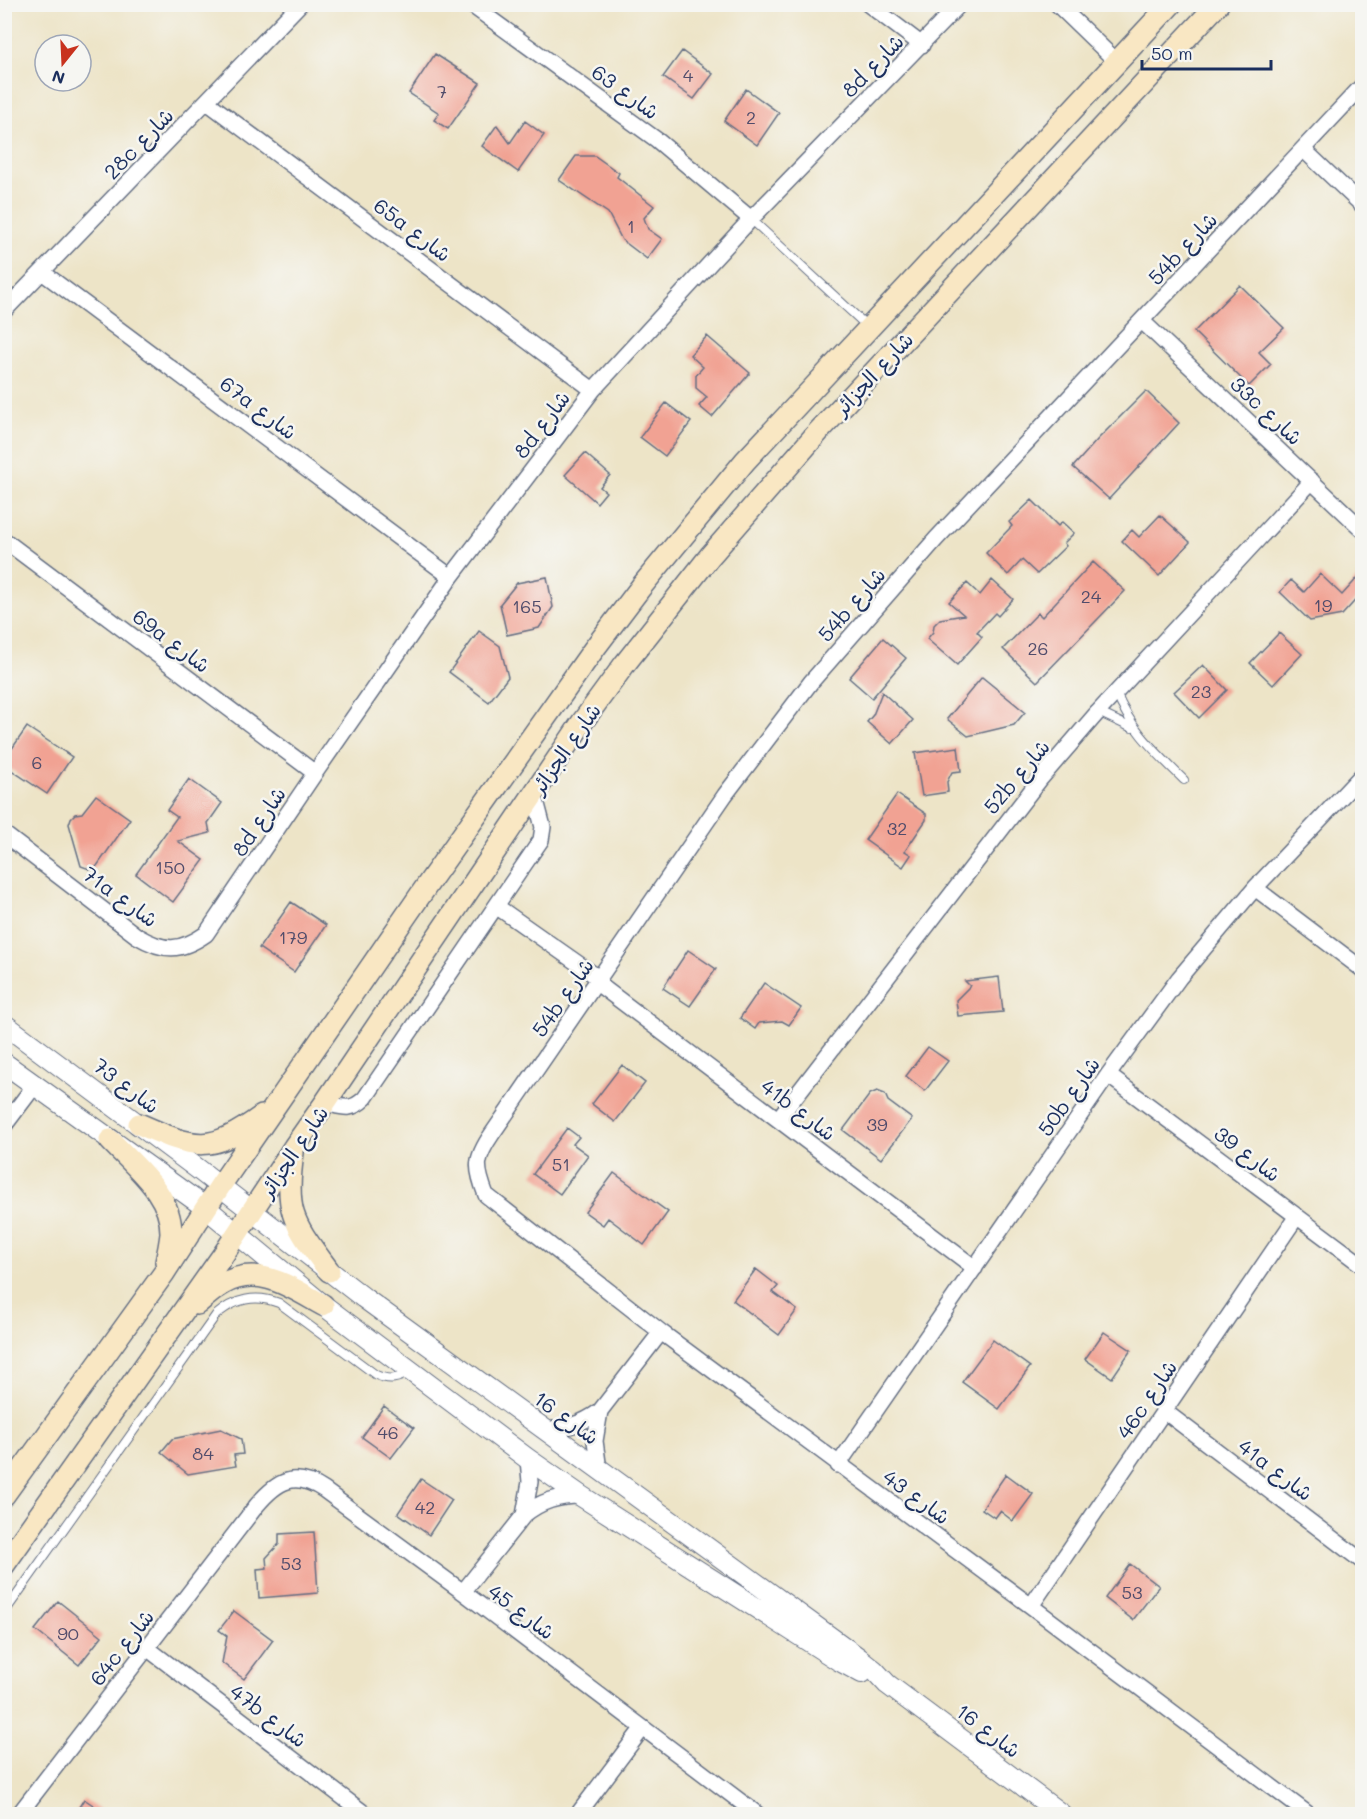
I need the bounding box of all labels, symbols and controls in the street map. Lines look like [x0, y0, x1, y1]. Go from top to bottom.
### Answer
street label: 8d شارع [835, 27, 911, 105]
north arrow [33, 33, 93, 93]
scale bar [1142, 33, 1271, 71]
text: 50 m [1151, 41, 1193, 65]
street label: شارع 63 [585, 57, 665, 127]
house number: 4 [683, 63, 694, 87]
text: N [49, 66, 67, 90]
house number: 7 [437, 79, 447, 103]
street label: 28c شارع [97, 102, 181, 186]
house number: 2 [746, 105, 756, 129]
street label: 65a شارع [367, 191, 457, 269]
street label: 54b شارع [1141, 206, 1225, 292]
house number: 1 [627, 214, 635, 238]
street label: شارع الجزائر [826, 325, 921, 424]
street label: 67a شارع [213, 369, 303, 447]
street label: 33c شارع [1223, 370, 1309, 452]
street label: 8d شارع [507, 385, 578, 465]
street label: 54b شارع [811, 561, 893, 649]
house number: 24 [1081, 584, 1102, 608]
house number: 19 [1314, 593, 1333, 617]
house number: 165 [512, 594, 542, 618]
street label: 69a شارع [126, 602, 216, 680]
house number: 26 [1028, 636, 1048, 660]
house number: 23 [1191, 679, 1211, 703]
street label: شارع الجزائر [523, 697, 609, 802]
street label: 52b شارع [977, 733, 1057, 821]
house number: 6 [32, 750, 42, 774]
street label: 8d شارع [225, 781, 294, 863]
house number: 32 [887, 816, 907, 840]
house number: 150 [155, 855, 185, 879]
street label: 71a شارع [76, 860, 164, 935]
house number: 179 [279, 925, 308, 949]
street label: 54b شارع [525, 952, 601, 1043]
street label: شارع 73 [87, 1051, 166, 1121]
street label: 50b شارع [1031, 1051, 1108, 1143]
street label: 41b شارع [754, 1072, 842, 1148]
street label: شارع الجزائر [251, 1100, 336, 1205]
house number: 39 [866, 1112, 888, 1136]
street label: شارع 39 [1207, 1119, 1287, 1189]
house number: 51 [552, 1152, 570, 1176]
street label: 46c شارع [1110, 1354, 1185, 1445]
street label: شارع 16 [527, 1384, 605, 1452]
house number: 46 [377, 1420, 399, 1444]
street label: 41a شارع [1231, 1432, 1319, 1508]
house number: 84 [192, 1441, 214, 1465]
street label: شارع 43 [876, 1463, 956, 1532]
house number: 42 [415, 1495, 435, 1519]
house number: 53 [280, 1551, 302, 1575]
street label: شارع 45 [481, 1577, 561, 1647]
house number: 53 [1121, 1580, 1143, 1604]
street label: 64c شارع [83, 1603, 162, 1692]
house number: 90 [57, 1621, 79, 1645]
street label: 47b شارع [223, 1677, 313, 1755]
street label: شارع 16 [949, 1697, 1027, 1766]

